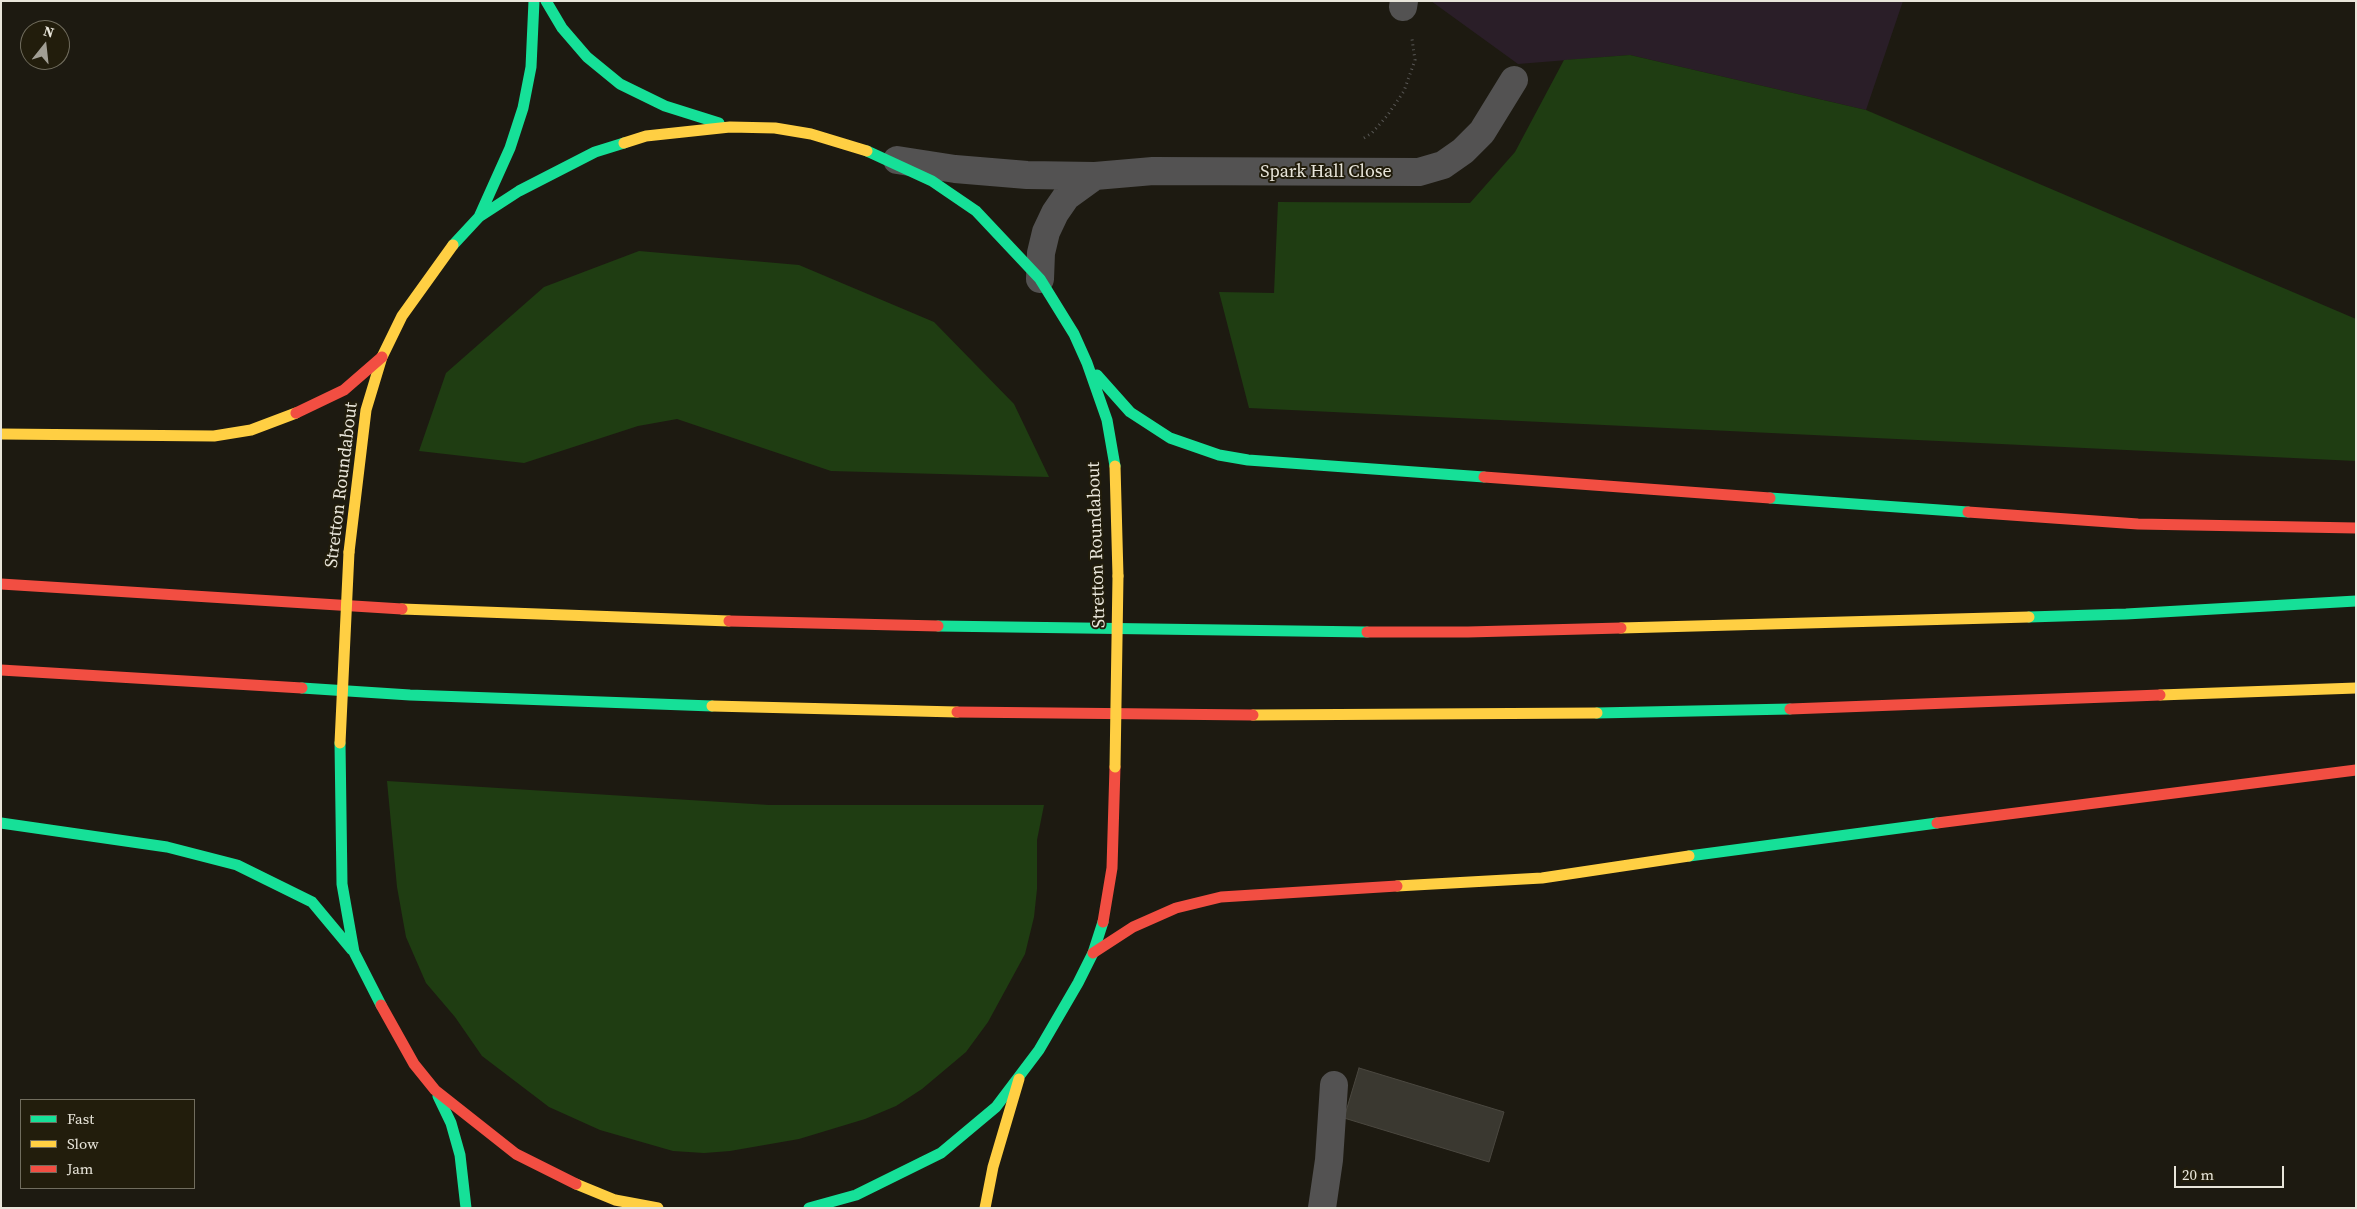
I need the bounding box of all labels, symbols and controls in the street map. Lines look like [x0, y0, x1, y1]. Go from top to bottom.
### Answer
north arrow [20, 20, 70, 70]
text: N [41, 21, 57, 43]
street label: Spark Hall Close [1260, 161, 1392, 183]
street label: Stretton Roundabout [321, 401, 363, 569]
street label: Stretton Roundabout [1083, 461, 1111, 629]
legend [20, 1099, 195, 1189]
text: Fast [67, 1108, 94, 1129]
text: Slow [67, 1133, 99, 1154]
scale bar [2177, 1156, 2287, 1188]
text: Jam [67, 1158, 93, 1179]
text: 20 m [2182, 1164, 2214, 1185]

